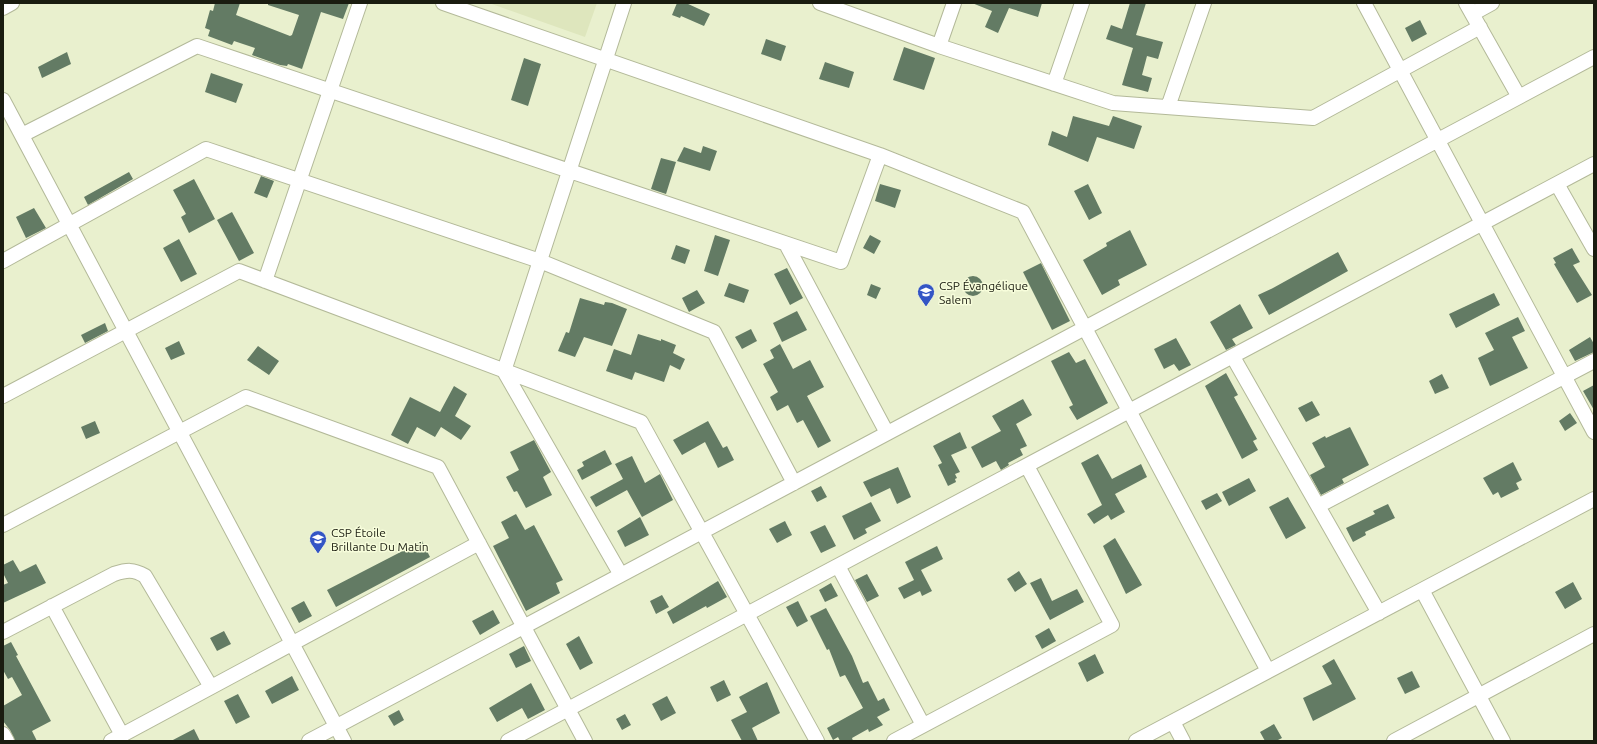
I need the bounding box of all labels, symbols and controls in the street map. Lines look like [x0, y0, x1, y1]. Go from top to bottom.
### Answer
place label: CSP Évangélique Salem [939, 279, 1028, 306]
school or university icon: CSP Évangélique Salem [916, 282, 936, 307]
place label: CSP Étoile Brillante Du Matin [331, 526, 429, 553]
school or university icon: CSP Étoile Brillante Du Matin [308, 529, 328, 554]

